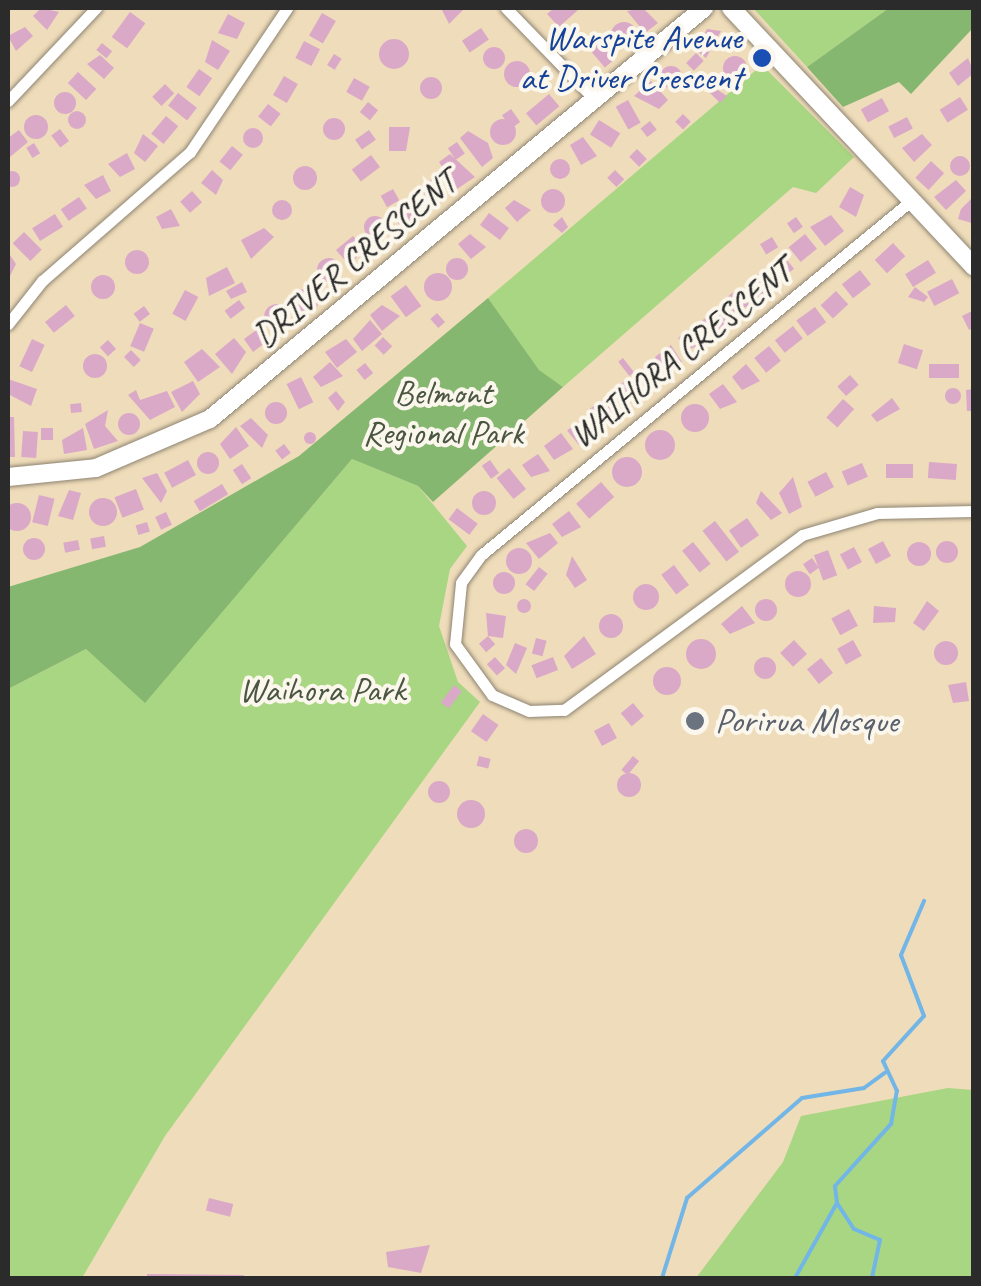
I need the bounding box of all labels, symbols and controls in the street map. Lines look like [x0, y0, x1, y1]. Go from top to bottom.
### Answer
place label: Warspite Avenue at Driver Crescent [519, 17, 742, 99]
marker: Warspite Avenue at Driver Crescent [751, 47, 773, 69]
street label: DRIVER CRESCENT [244, 161, 466, 357]
street label: WAIHORA CRESCENT [561, 251, 801, 457]
park label: Belmont Regional Park [362, 372, 524, 454]
park label: Waihora Park [238, 669, 406, 711]
place label: Porirua Mosque [715, 700, 898, 742]
marker: Porirua Mosque [684, 710, 706, 732]

